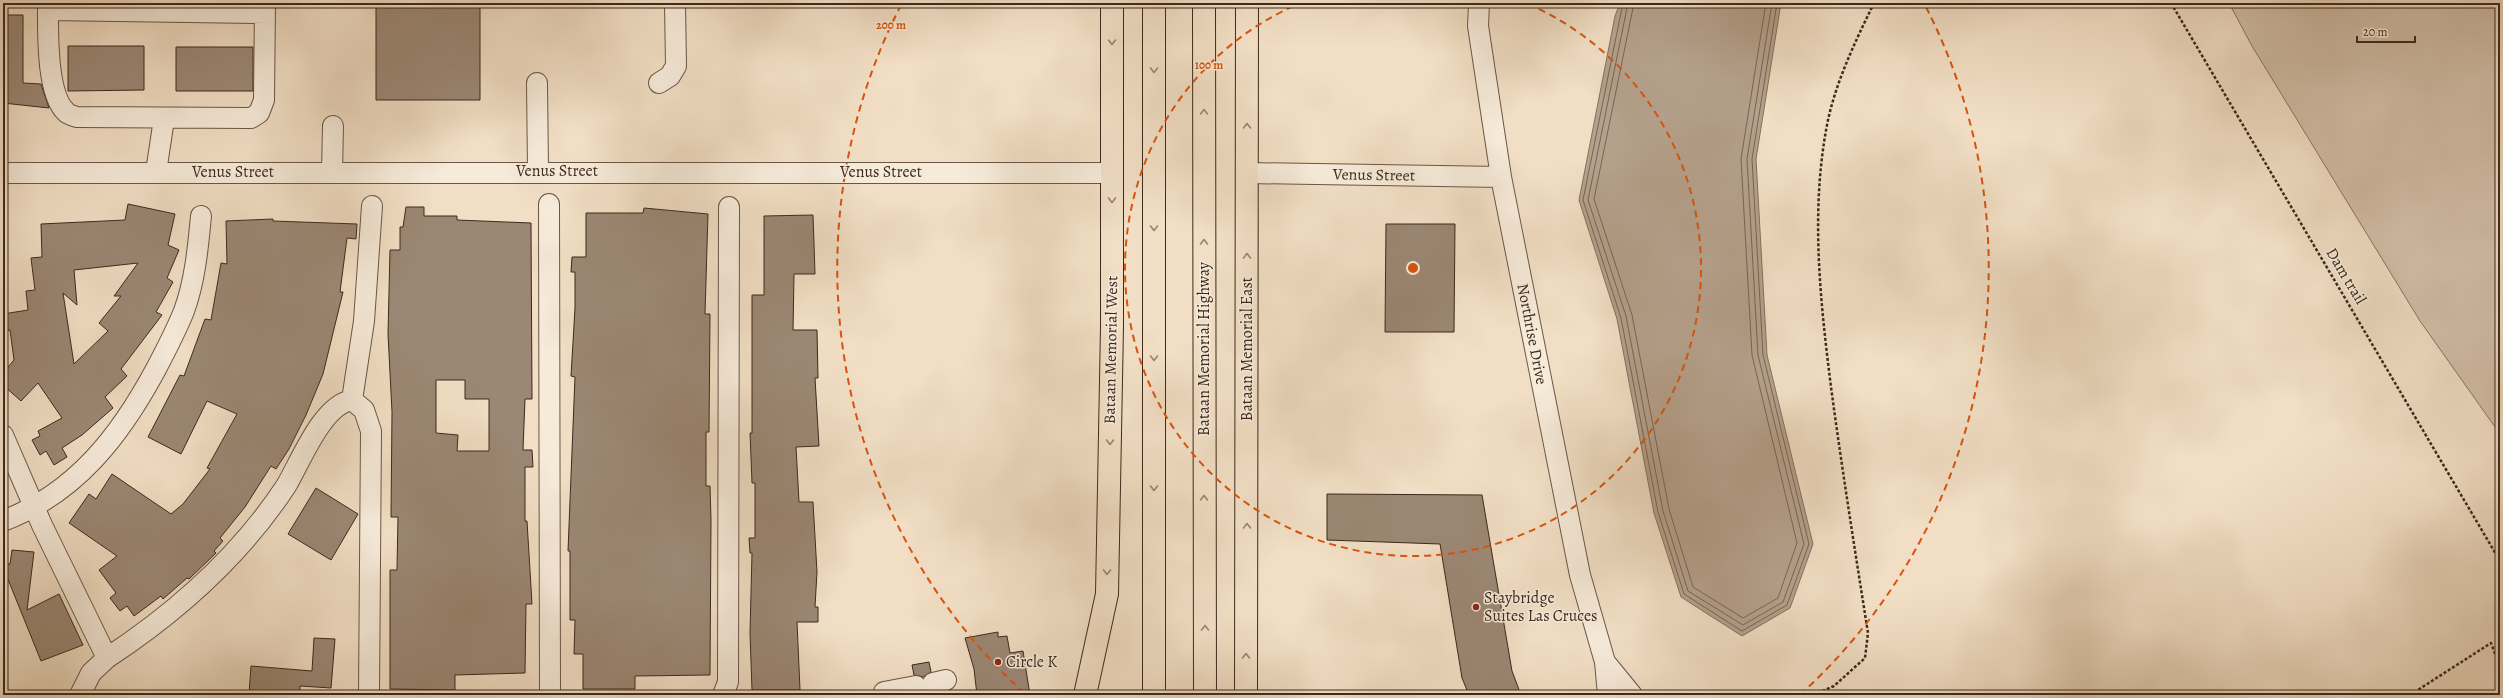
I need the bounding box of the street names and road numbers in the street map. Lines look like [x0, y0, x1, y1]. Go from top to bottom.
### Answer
street label: Venus Street [515, 160, 598, 182]
street label: Venus Street [191, 161, 274, 183]
street label: Venus Street [839, 161, 922, 183]
street label: Venus Street [1332, 163, 1415, 187]
street label: Dam trail [2321, 244, 2372, 308]
street label: Bataan Memorial Highway [1193, 261, 1215, 436]
street label: Bataan Memorial West [1099, 276, 1123, 424]
street label: Bataan Memorial East [1236, 277, 1258, 421]
street label: Northrise Drive [1511, 282, 1553, 386]

